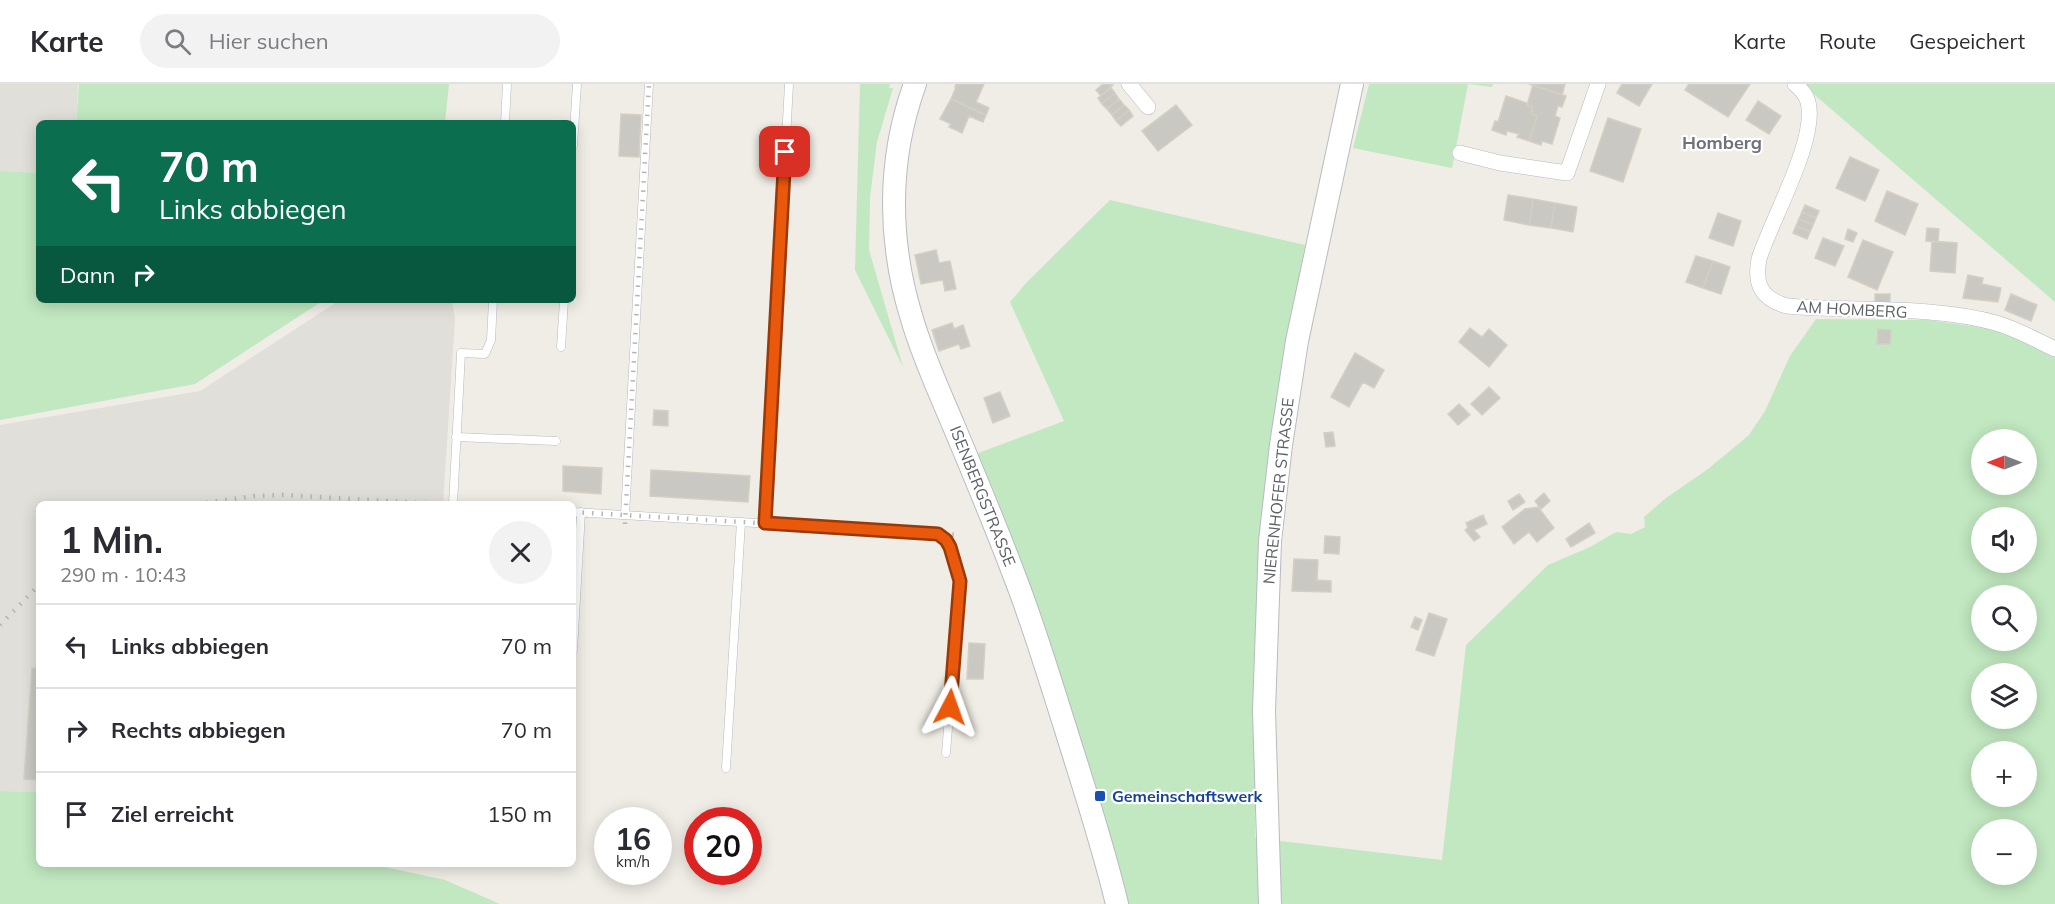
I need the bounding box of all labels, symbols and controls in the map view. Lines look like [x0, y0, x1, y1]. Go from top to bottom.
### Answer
search box [140, 14, 560, 68]
text: Karte [30, 24, 104, 59]
icon: search [161, 25, 194, 58]
text: Hier suchen [209, 27, 329, 55]
text: Karte [1733, 28, 1786, 54]
text: Route [1819, 28, 1876, 54]
text: Gespeichert [1909, 28, 2025, 54]
pin [759, 126, 810, 177]
district label: Homberg [1682, 131, 1762, 154]
icon: arrive [768, 135, 801, 168]
text: 70 m [159, 140, 259, 193]
icon: left [60, 144, 138, 222]
text: Links abbiegen [159, 192, 347, 226]
icon: right [127, 258, 160, 291]
text: Dann [60, 261, 115, 289]
street label: AM HOMBERG [1796, 296, 1908, 322]
street label: NIERENHOFER STRASSE [1258, 397, 1298, 585]
street label: ISENBERGSTRASSE [946, 423, 1020, 569]
north arrow [1971, 429, 2037, 495]
map controls [1971, 429, 2037, 885]
button: sound [1971, 507, 2037, 573]
text: 1 Min. [60, 517, 163, 562]
button: close [489, 521, 552, 584]
text: 290 m · 10:43 [60, 562, 186, 587]
button: search [1971, 585, 2037, 651]
icon: left [60, 630, 93, 663]
text: Links abbiegen [111, 632, 269, 660]
text: 70 m [501, 632, 552, 660]
button: layers [1971, 663, 2037, 729]
position arrow [918, 675, 982, 739]
icon: right [60, 714, 93, 747]
text: Rechts abbiegen [111, 716, 286, 744]
text: 70 m [501, 716, 552, 744]
button: + [1971, 741, 2037, 807]
place label: Gemeinschaftswerk [1112, 786, 1264, 806]
marker: Gemeinschaftswerk [1093, 789, 1107, 803]
icon: arrive [60, 798, 93, 831]
text: Ziel erreicht [111, 800, 234, 828]
text: 150 m [487, 800, 552, 828]
speed limit sign: 20 [684, 807, 762, 885]
button: − [1971, 819, 2037, 885]
text: 16 [615, 820, 651, 858]
text: km/h [616, 852, 650, 871]

